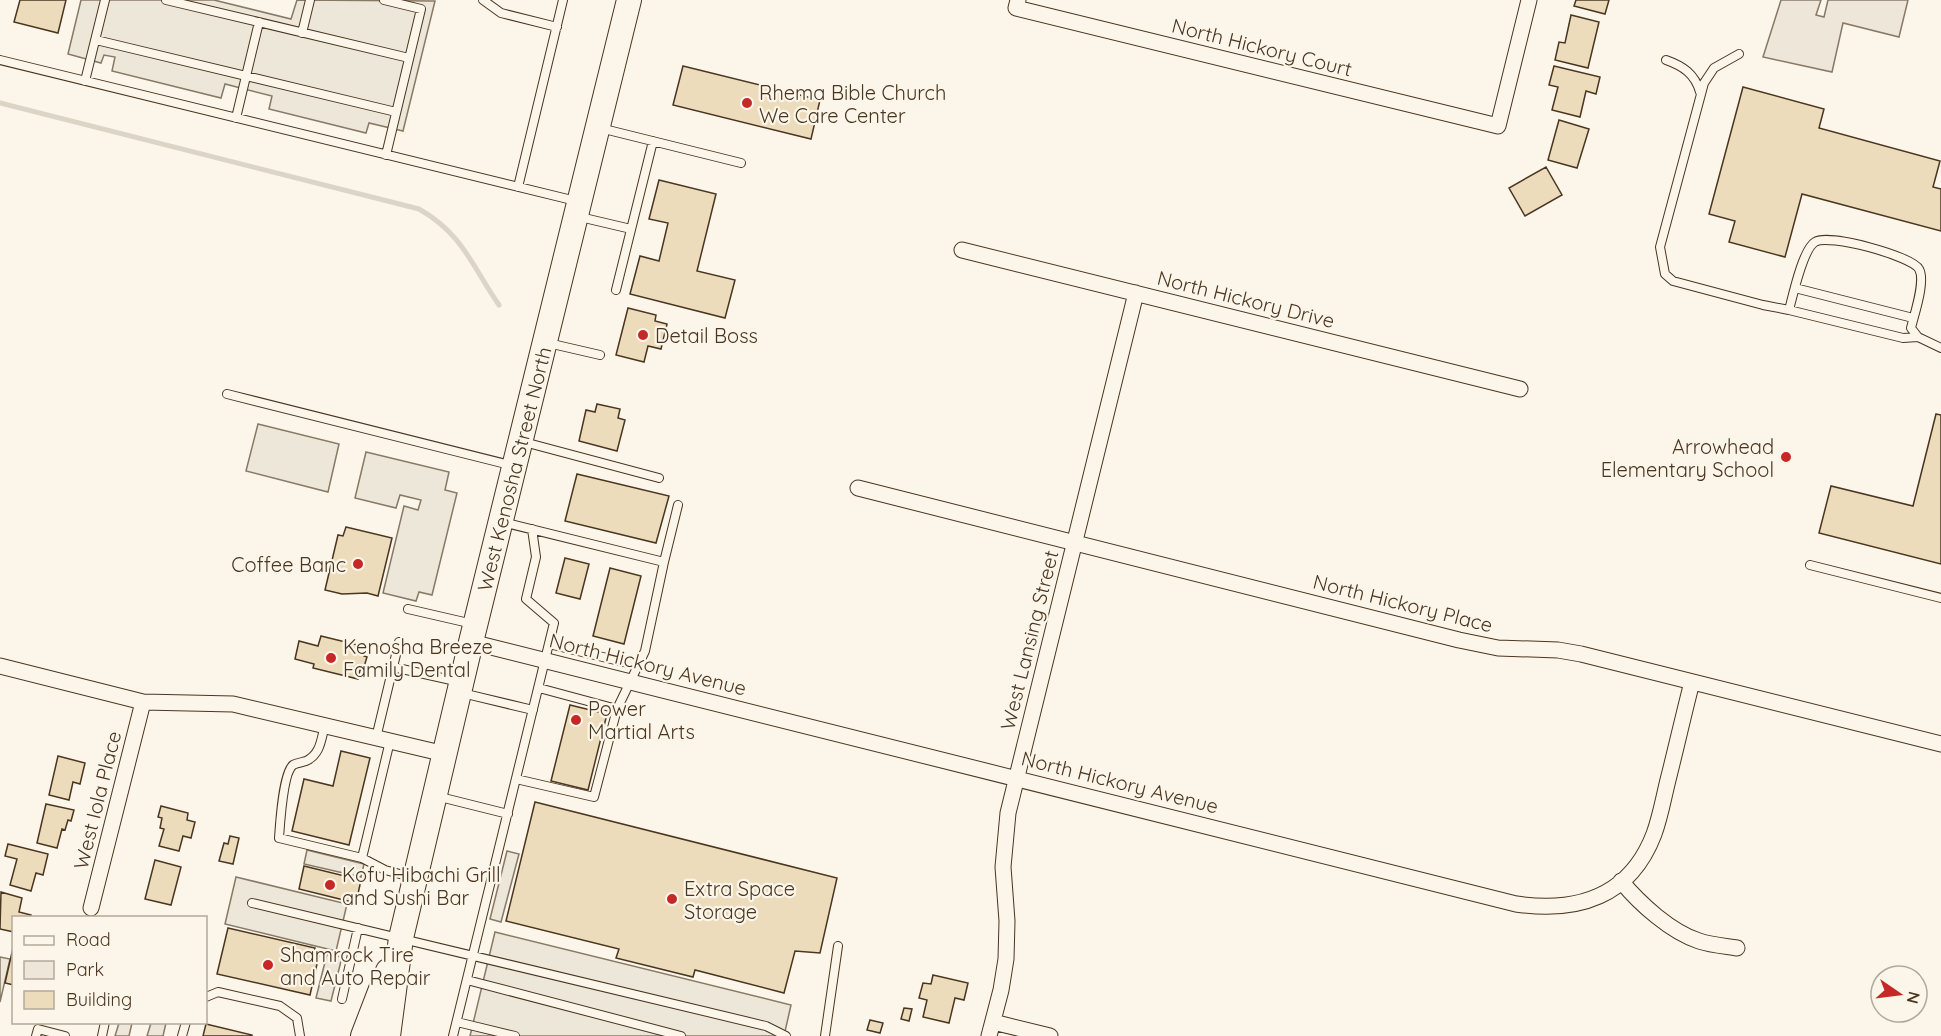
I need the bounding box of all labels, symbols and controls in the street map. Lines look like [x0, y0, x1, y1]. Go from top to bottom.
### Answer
street label: North Hickory Court [1169, 13, 1355, 82]
place label: Rhema Bible Church We Care Center [759, 80, 946, 128]
marker: Rhema Bible Church We Care Center [740, 96, 754, 110]
street label: North Hickory Drive [1155, 265, 1337, 333]
place label: Detail Boss [655, 323, 758, 348]
marker: Detail Boss [636, 328, 650, 342]
street label: West Kenosha Street North [472, 344, 556, 594]
place label: Arrowhead Elementary School [1601, 434, 1774, 482]
marker: Arrowhead Elementary School [1779, 450, 1793, 464]
street label: West Lansing Street [995, 547, 1063, 732]
place label: Coffee Banc [231, 552, 346, 577]
marker: Coffee Banc [351, 557, 365, 571]
street label: North Hickory Place [1311, 569, 1495, 637]
street label: North Hickory Avenue [547, 627, 749, 701]
place label: Kenosha Breeze Family Dental [343, 634, 493, 682]
marker: Kenosha Breeze Family Dental [324, 651, 338, 665]
place label: Power Martial Arts [588, 696, 695, 744]
marker: Power Martial Arts [569, 713, 583, 727]
street label: West Iola Place [68, 728, 126, 872]
street label: North Hickory Avenue [1019, 745, 1221, 819]
place label: Kofu Hibachi Grill and Sushi Bar [342, 862, 501, 910]
place label: Extra Space Storage [684, 876, 795, 924]
marker: Kofu Hibachi Grill and Sushi Bar [323, 878, 337, 892]
marker: Extra Space Storage [665, 892, 679, 906]
legend [12, 916, 207, 1024]
text: Road [66, 928, 111, 951]
place label: Shamrock Tire and Auto Repair [280, 942, 431, 990]
text: Park [66, 958, 104, 981]
marker: Shamrock Tire and Auto Repair [261, 958, 275, 972]
north arrow [1869, 964, 1929, 1024]
text: Building [66, 988, 132, 1011]
text: N [1902, 990, 1925, 1006]

